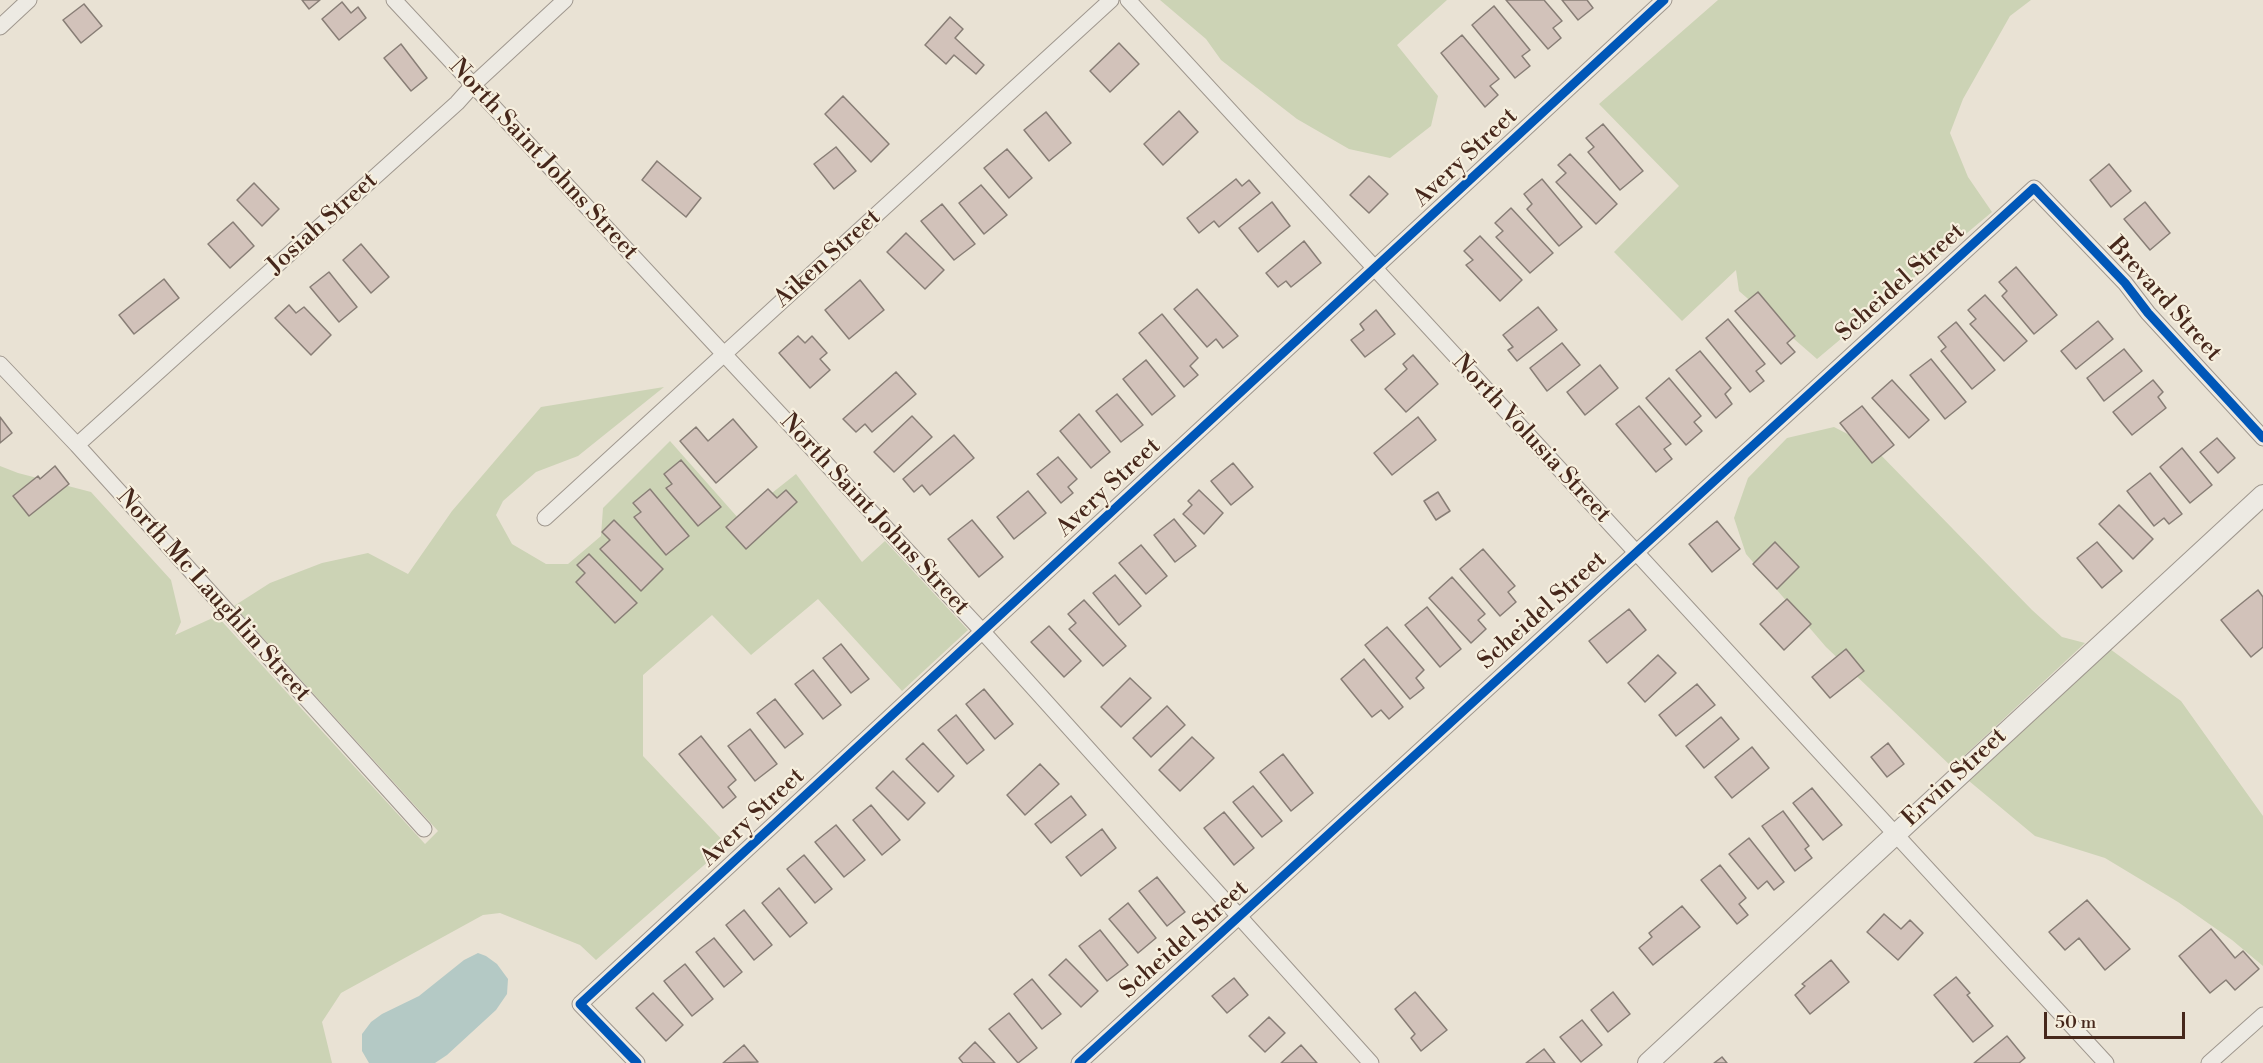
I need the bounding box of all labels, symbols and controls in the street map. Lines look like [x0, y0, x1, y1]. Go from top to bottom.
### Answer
street label: North Saint Johns Street [442, 53, 644, 267]
street label: Avery Street [1408, 102, 1524, 214]
street label: Josiah Street [262, 167, 384, 281]
street label: Aiken Street [769, 204, 887, 314]
street label: Scheidel Street [1831, 218, 1971, 348]
street label: Brevard Street [2101, 232, 2227, 368]
street label: North Volusia Street [1445, 349, 1617, 529]
street label: North Saint Johns Street [773, 408, 975, 622]
street label: Avery Street [1051, 432, 1167, 544]
street label: North Mc Laughlin Street [110, 484, 316, 708]
street label: Scheidel Street [1473, 546, 1613, 676]
street label: Ervin Street [1897, 722, 2013, 834]
street label: Avery Street [695, 762, 811, 874]
street label: Scheidel Street [1115, 875, 1255, 1005]
scale bar [2047, 1000, 2188, 1038]
text: 50 m [2055, 1011, 2096, 1034]

